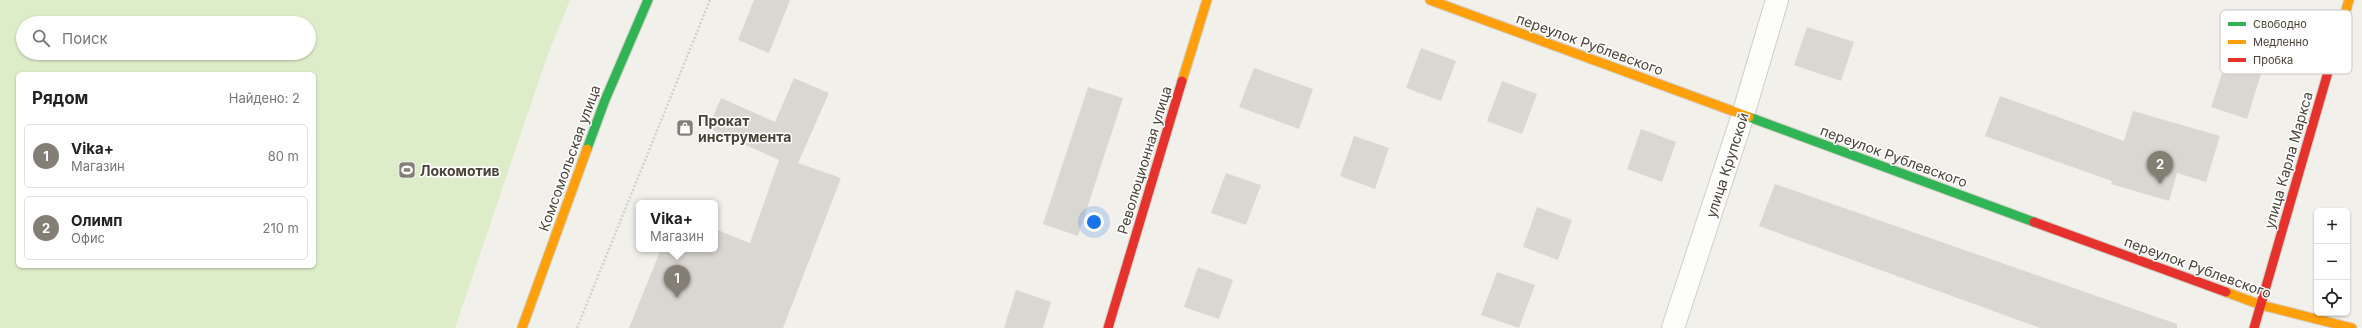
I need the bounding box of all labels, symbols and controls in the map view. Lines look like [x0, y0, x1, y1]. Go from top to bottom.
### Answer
street label: переулок Рублевского [1514, 9, 1666, 79]
legend [2220, 10, 2352, 74]
search box [16, 16, 316, 60]
text: Свободно [2253, 17, 2307, 31]
icon: search [30, 27, 52, 49]
text: Поиск [62, 29, 108, 48]
text: Медленно [2253, 35, 2309, 49]
text: Пробка [2253, 53, 2293, 67]
street label: Комсомольская улица [535, 83, 603, 233]
street label: Революционная улица [1113, 84, 1175, 236]
text: Рядом [32, 88, 88, 108]
text: Найдено: 2 [229, 90, 300, 106]
street label: улица Карла Маркса [2260, 90, 2316, 230]
street label: улица Крупской [1702, 110, 1752, 220]
place label: Прокат инструмента [698, 112, 791, 145]
shop icon: Прокат инструмента [675, 118, 695, 138]
street label: переулок Рублевского [1818, 121, 1970, 191]
text: Vika+ [71, 139, 114, 158]
text: 1 [43, 148, 49, 164]
text: 80 m [268, 148, 299, 164]
pin: 2 [2147, 151, 2173, 184]
text: Магазин [71, 158, 125, 174]
sports icon: Локомотив [397, 160, 417, 180]
place label: Локомотив [420, 162, 500, 179]
popup [636, 200, 718, 252]
map controls [2314, 208, 2350, 316]
button: + [2314, 208, 2350, 244]
text: Vika+ [650, 209, 693, 228]
text: Олимп [71, 211, 122, 230]
your location [1084, 212, 1104, 232]
text: 2 [42, 220, 50, 236]
text: 210 m [263, 220, 299, 236]
text: Магазин [650, 228, 704, 244]
text: Офис [71, 230, 105, 246]
street label: переулок Рублевского [2122, 232, 2274, 302]
button: − [2314, 244, 2350, 280]
pin: 1 [664, 265, 690, 298]
button: locate [2314, 280, 2350, 316]

